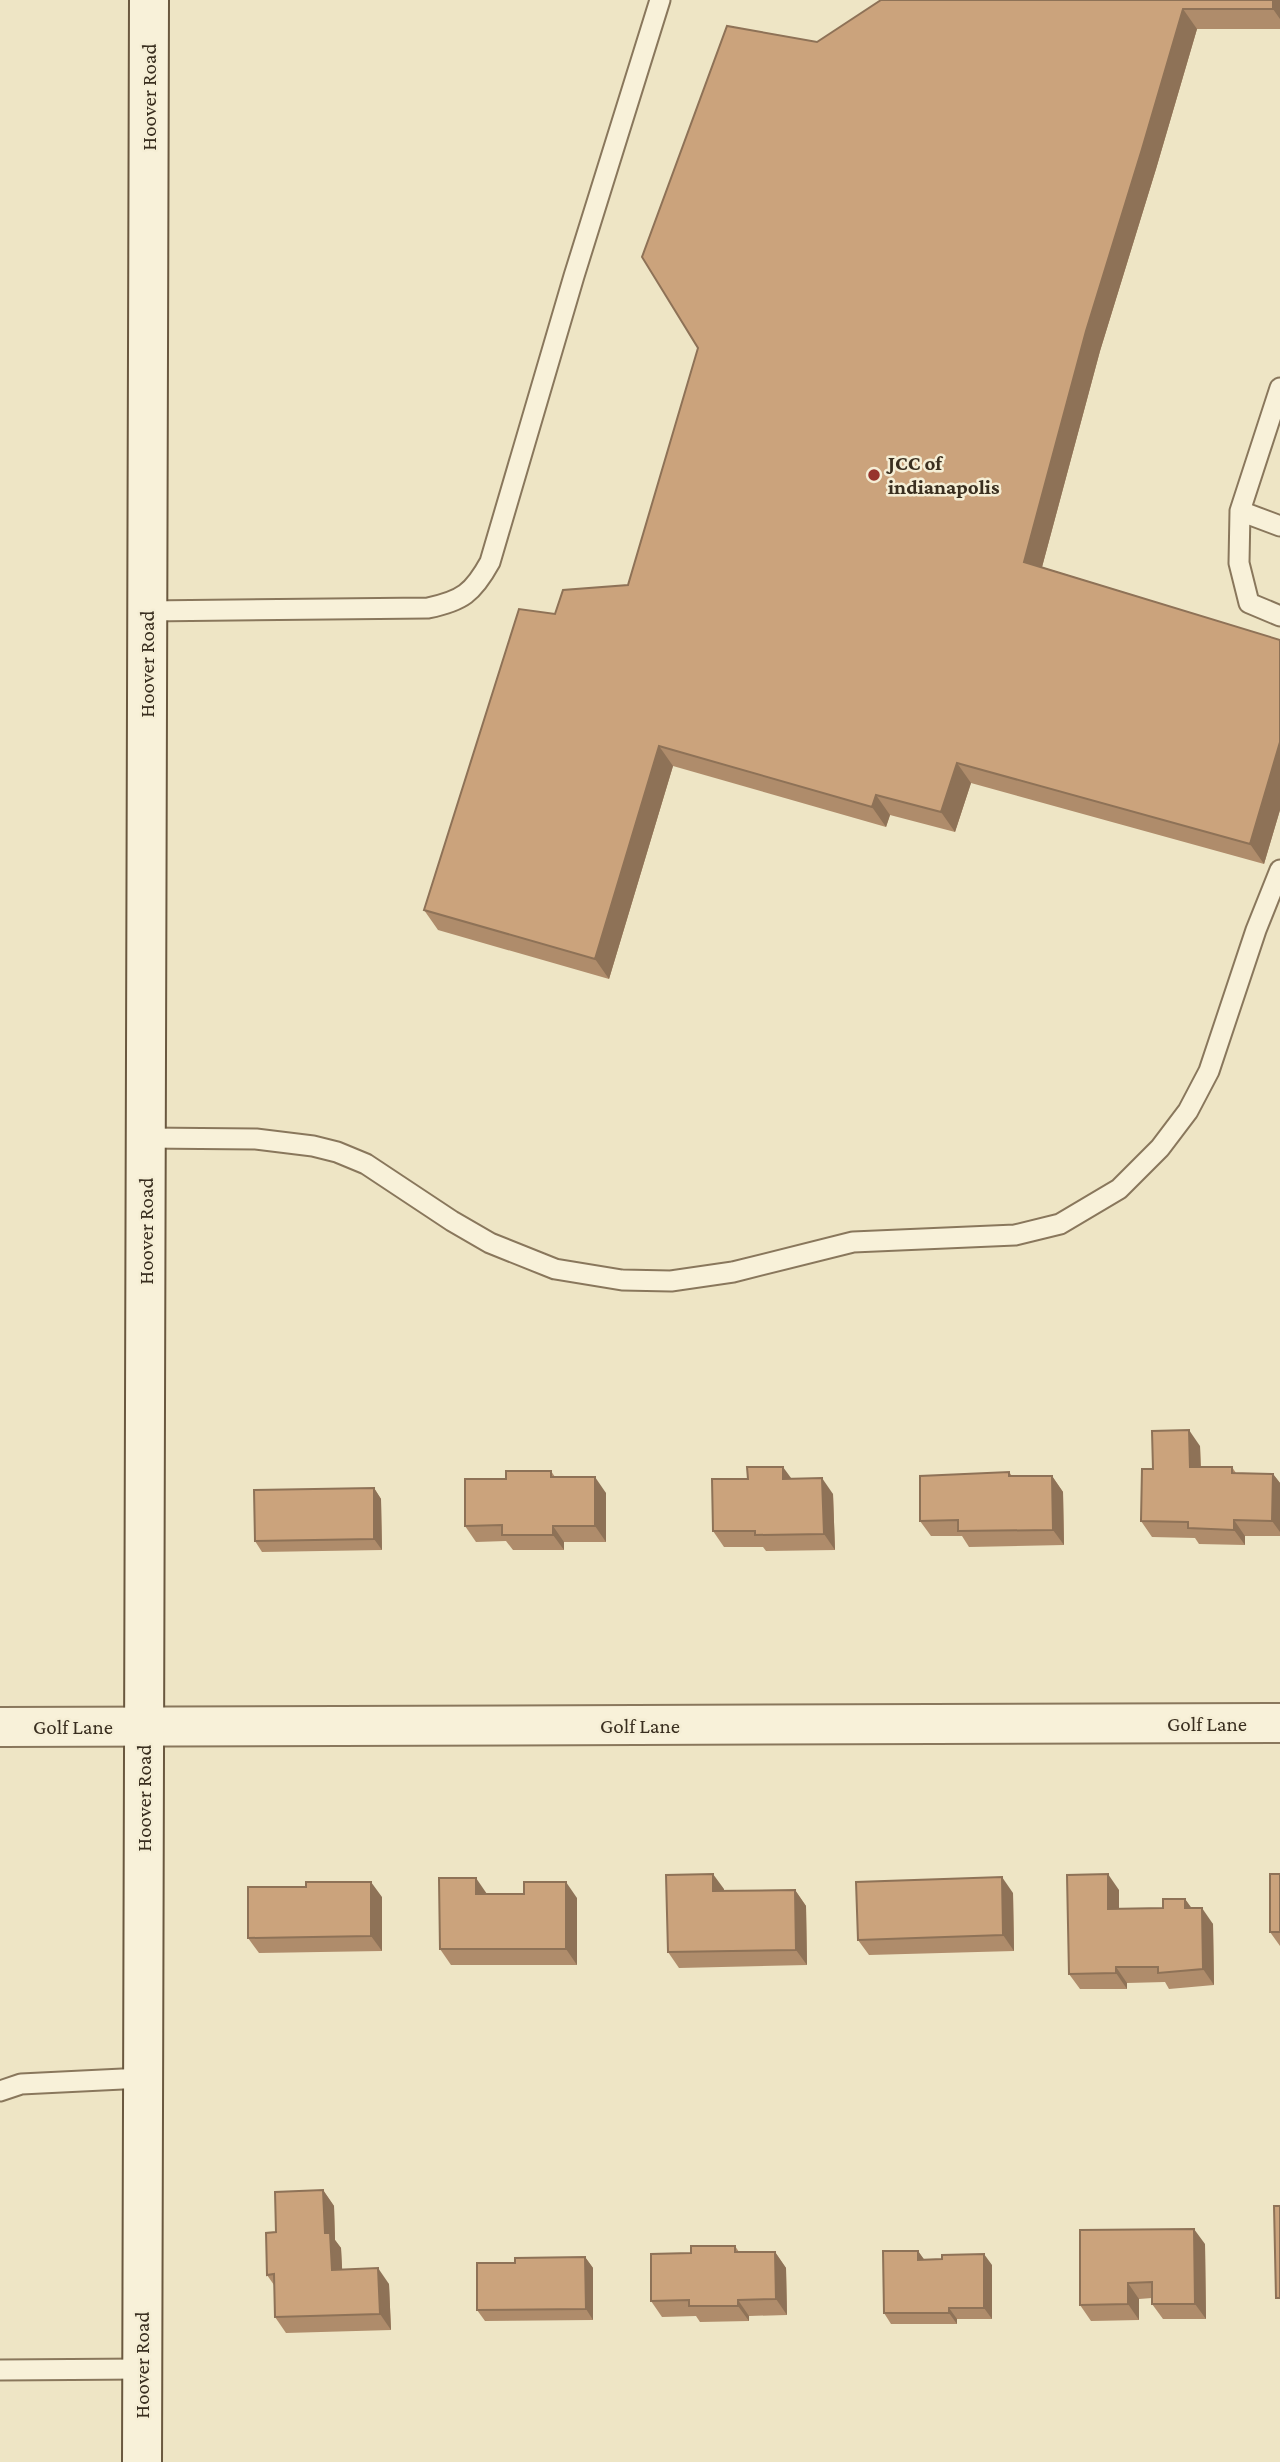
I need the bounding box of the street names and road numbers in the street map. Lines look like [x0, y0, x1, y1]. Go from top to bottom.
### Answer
street label: Hoover Road [137, 43, 161, 151]
street label: Hoover Road [135, 610, 159, 718]
street label: Hoover Road [134, 1177, 158, 1285]
street label: Golf Lane [1167, 1712, 1247, 1736]
street label: Golf Lane [600, 1714, 680, 1738]
street label: Golf Lane [33, 1715, 113, 1739]
street label: Hoover Road [132, 1744, 156, 1852]
street label: Hoover Road [130, 2311, 154, 2419]

